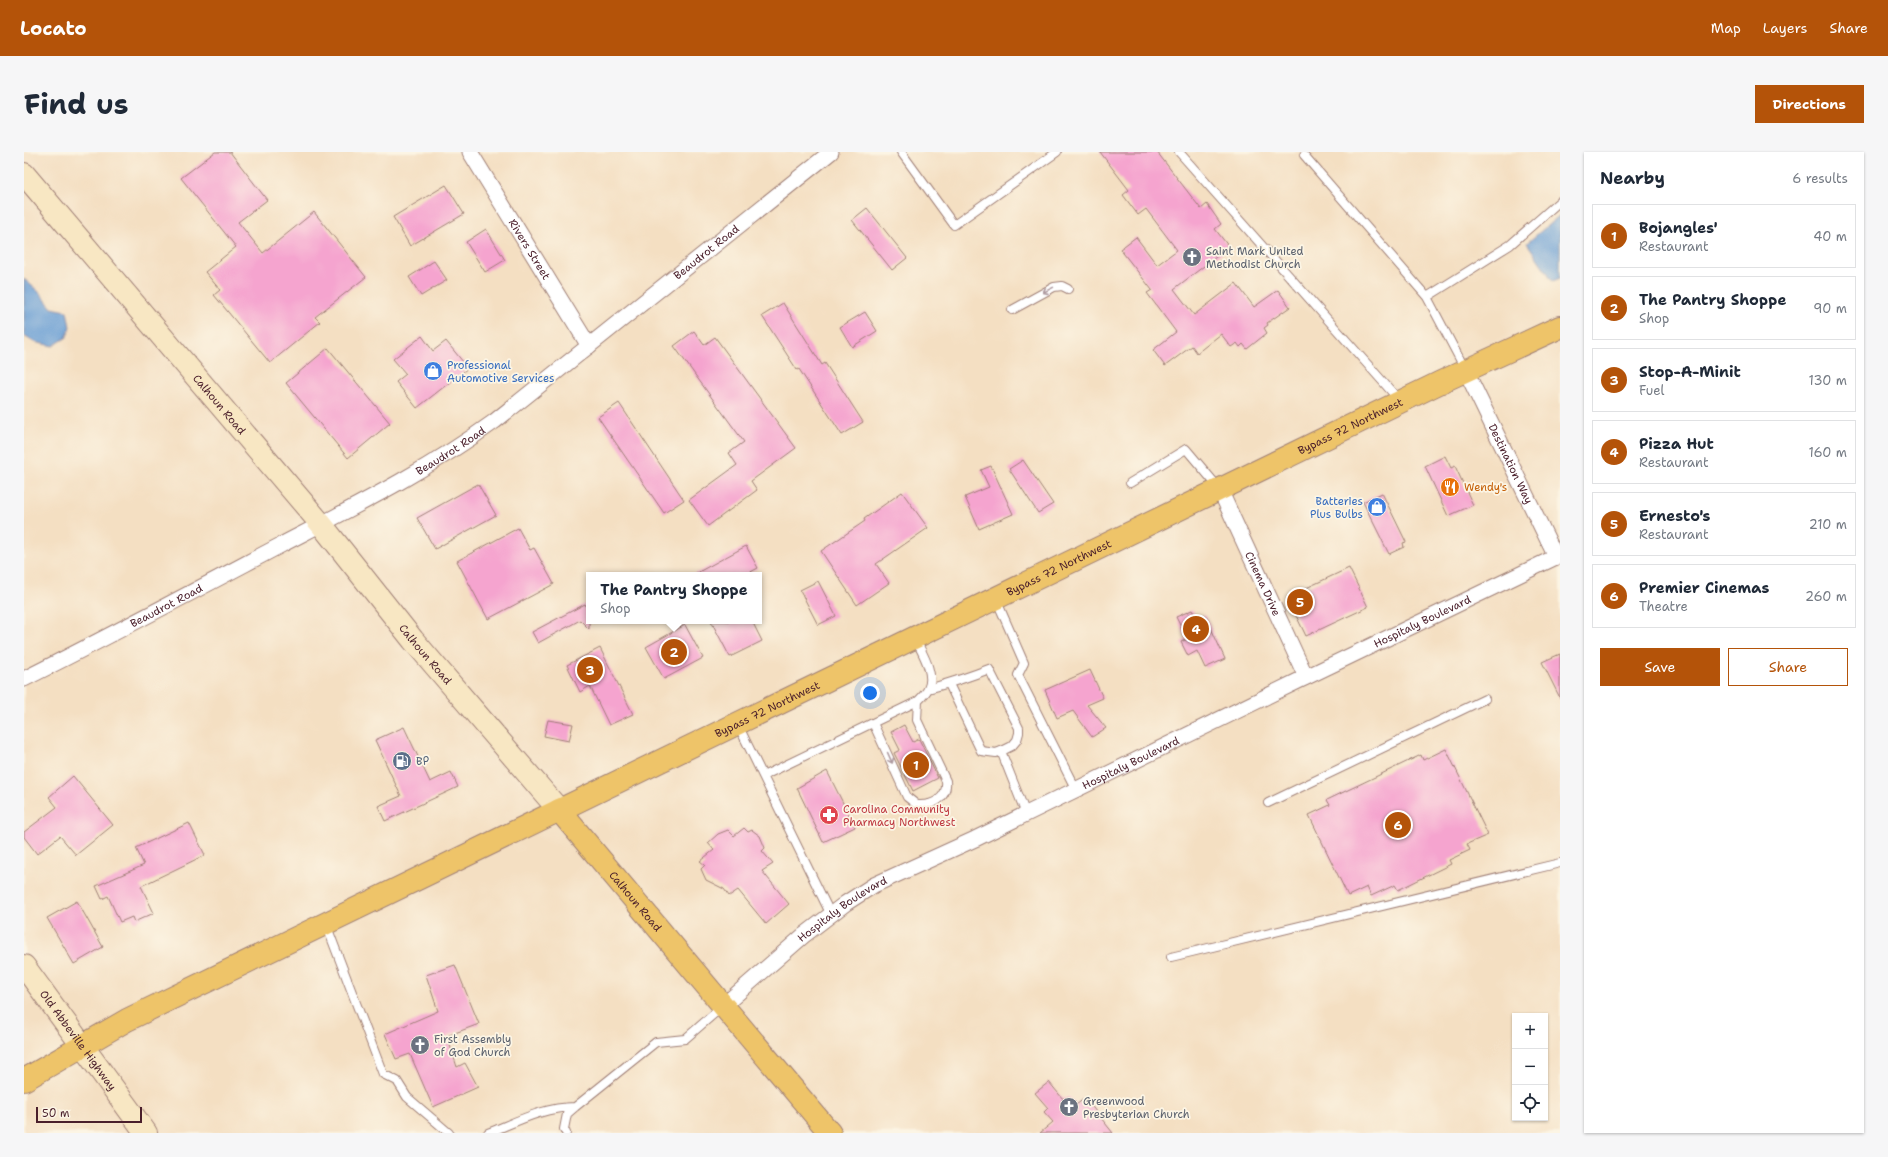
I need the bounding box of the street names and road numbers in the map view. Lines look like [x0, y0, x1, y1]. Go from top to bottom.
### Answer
street label: Rivers Street [505, 216, 554, 283]
street label: Beaudrot Road [670, 221, 742, 283]
street label: Calhoun Road [190, 371, 249, 438]
street label: Bypass 72 Northwest [1295, 394, 1405, 458]
street label: Destination Way [1485, 421, 1537, 506]
street label: Beaudrot Road [413, 423, 488, 478]
street label: Bypass 72 Northwest [1004, 536, 1114, 599]
street label: Cinema Drive [1242, 549, 1284, 618]
street label: Beaudrot Road [127, 580, 205, 631]
street label: Hospitaly Boulevard [1371, 592, 1473, 651]
street label: Calhoun Road [396, 621, 455, 688]
street label: Bypass 72 Northwest [712, 677, 823, 741]
street label: Hospitaly Boulevard [1080, 733, 1182, 793]
street label: Calhoun Road [606, 868, 665, 935]
street label: Hospitaly Boulevard [794, 873, 889, 945]
street label: Old Abbeville Highway [37, 987, 120, 1094]

